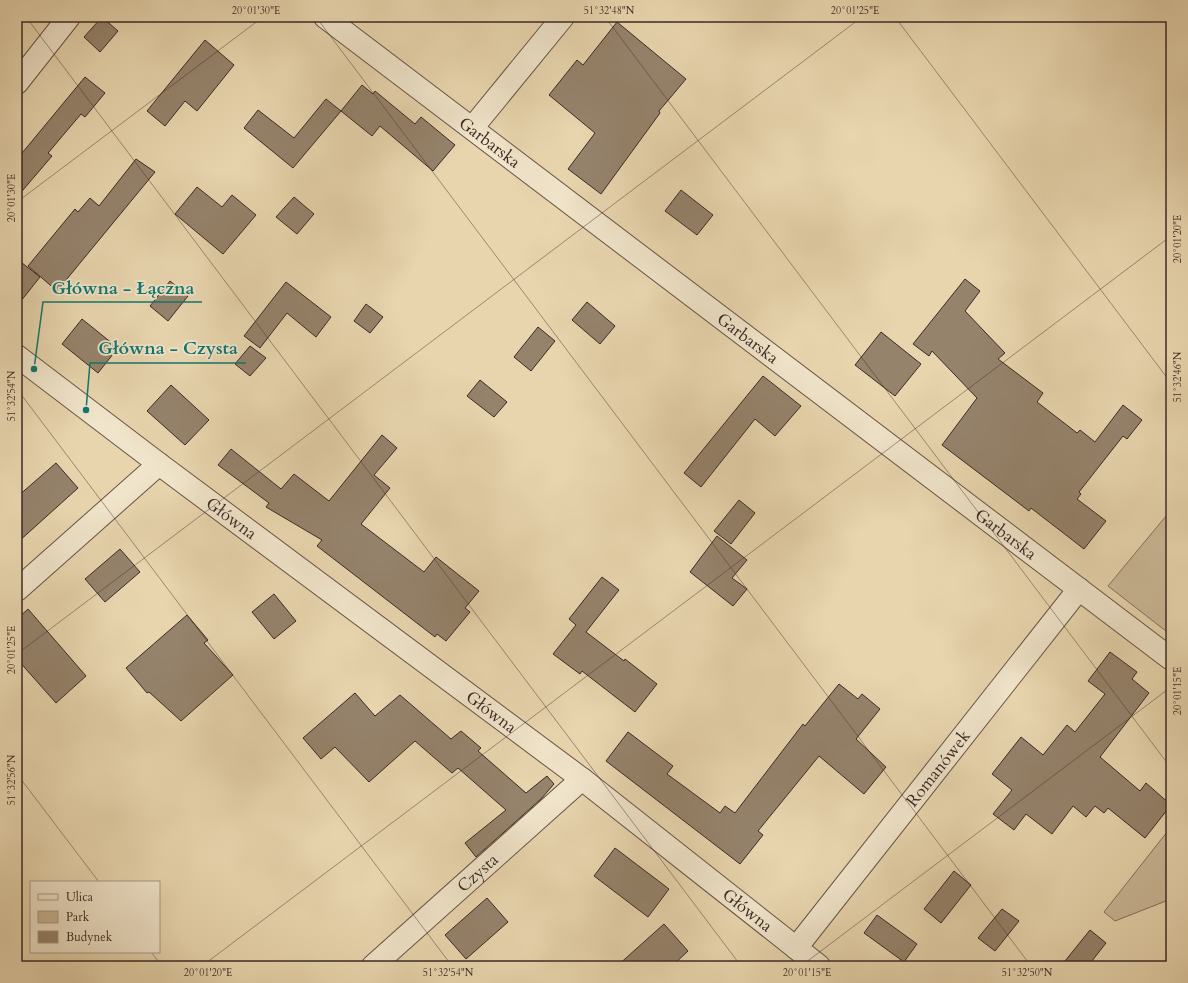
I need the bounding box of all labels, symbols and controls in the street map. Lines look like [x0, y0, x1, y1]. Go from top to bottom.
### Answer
text: 20°01'30"E [232, 4, 280, 18]
text: 51°32'48"N [584, 4, 635, 18]
text: 20°01'25"E [831, 4, 879, 18]
street label: Garbarska [454, 111, 526, 173]
text: 20°01'30"E [5, 174, 19, 222]
text: 20°01'20"E [1171, 215, 1185, 263]
callout: Główna - Łączna [43, 272, 202, 302]
text: Główna - Łączna [51, 276, 195, 301]
street label: Garbarska [712, 307, 784, 369]
callout: Główna - Czysta [90, 333, 246, 363]
text: Główna - Czysta [98, 336, 238, 361]
text: 51°32'46"N [1171, 351, 1185, 402]
text: 51°32'54"N [5, 370, 19, 421]
street label: Główna [202, 492, 262, 545]
street label: Garbarska [971, 503, 1042, 565]
text: 20°01'25"E [5, 626, 19, 674]
text: 20°01'15"E [1171, 667, 1185, 715]
street label: Główna [461, 685, 522, 739]
street label: Romanówek [900, 724, 976, 811]
text: 51°32'56"N [5, 754, 19, 805]
street label: Czysta [452, 848, 503, 897]
legend [30, 881, 160, 953]
street label: Główna [718, 883, 778, 937]
text: Ulica [66, 889, 94, 905]
text: Park [66, 909, 90, 925]
text: Budynek [66, 929, 113, 945]
text: 20°01'20"E [184, 966, 232, 980]
text: 51°32'54"N [423, 966, 474, 980]
text: 20°01'15"E [783, 966, 831, 980]
text: 51°32'50"N [1002, 966, 1053, 980]

